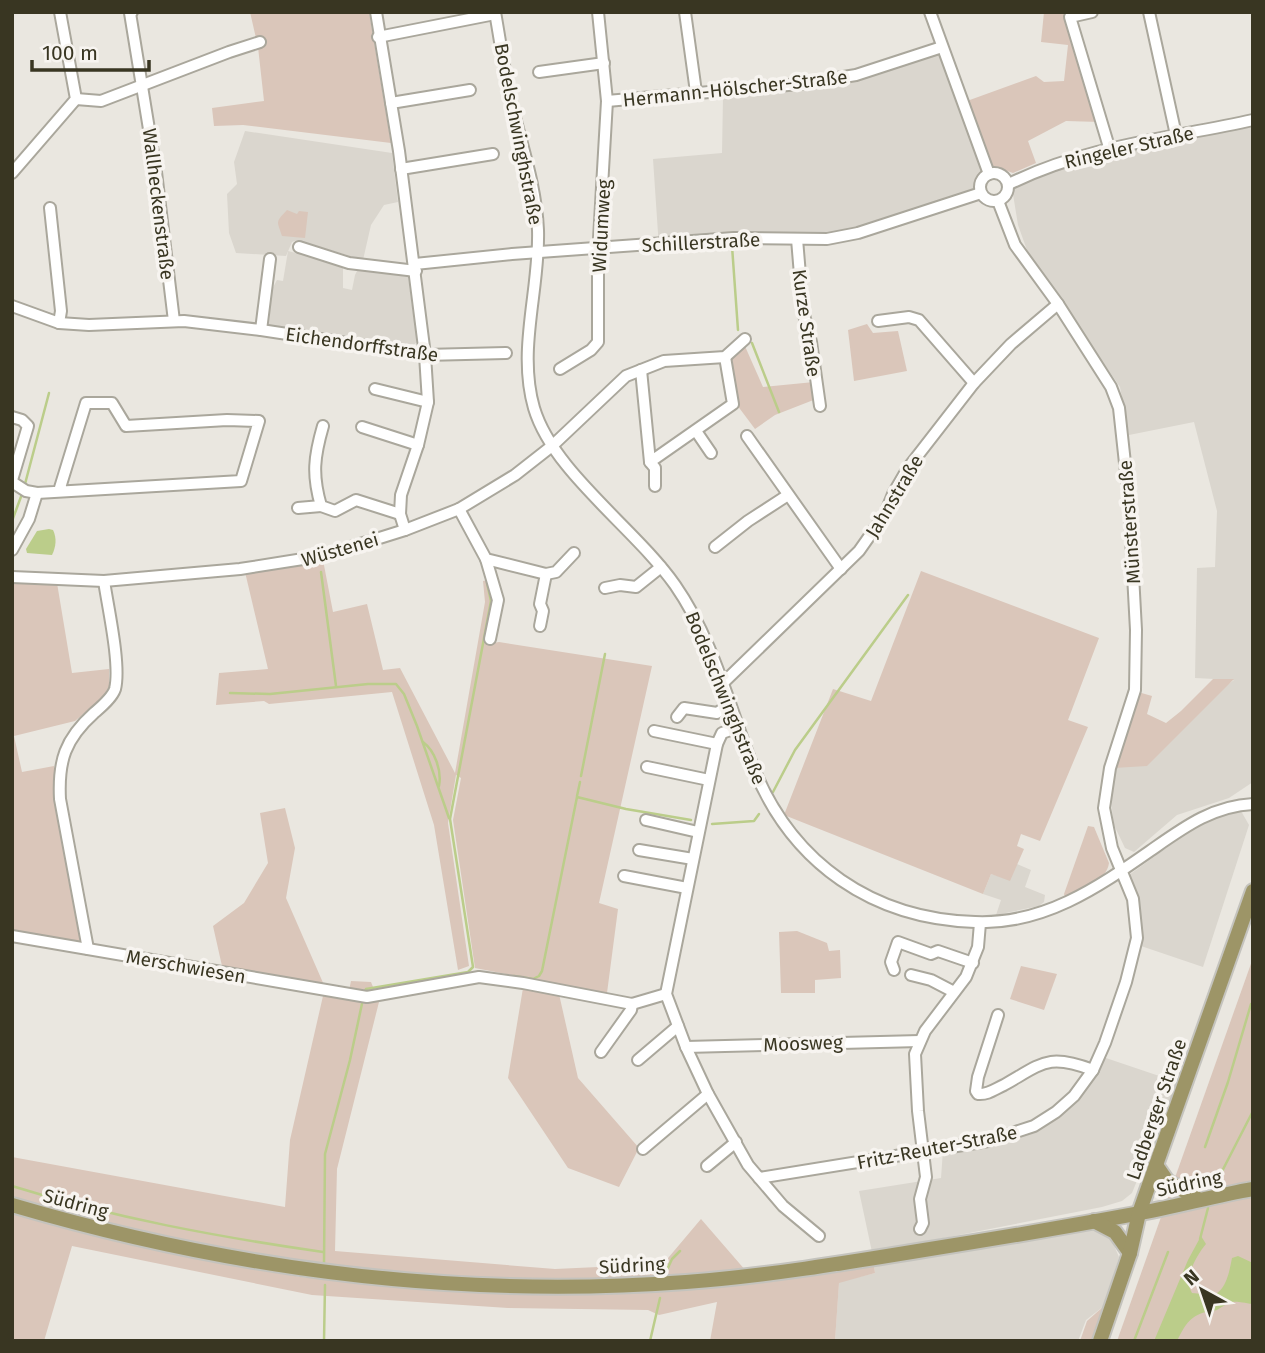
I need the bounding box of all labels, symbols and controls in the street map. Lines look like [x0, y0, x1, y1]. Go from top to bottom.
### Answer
scale bar [32, 28, 149, 72]
text: 100 m [42, 40, 98, 66]
street label: Bodelschwinghstraße [490, 41, 547, 227]
street label: Hermann-Hölscher-Straße [622, 65, 848, 112]
street label: Ringeler Straße [1062, 121, 1196, 174]
street label: Wallheckenstraße [138, 127, 179, 281]
street label: Widumweg [588, 179, 615, 273]
street label: Schillerstraße [641, 228, 761, 257]
street label: Kurze Straße [788, 268, 825, 378]
street label: Eichendorffstraße [284, 322, 440, 367]
street label: Jahnstraße [861, 451, 928, 542]
street label: Münsterstraße [1114, 459, 1145, 585]
street label: Wüstenei [299, 528, 381, 571]
street label: Bodelschwinghstraße [680, 608, 771, 788]
street label: Merschwiesen [124, 945, 247, 988]
street label: Moosweg [763, 1031, 843, 1056]
street label: Ladberger Straße [1122, 1036, 1191, 1183]
street label: Fritz-Reuter-Straße [855, 1121, 1019, 1174]
street label: Südring [1154, 1165, 1224, 1202]
street label: Südring [41, 1184, 111, 1223]
street label: Südring [598, 1252, 666, 1279]
north arrow [1167, 1255, 1237, 1325]
text: N [1179, 1264, 1204, 1290]

